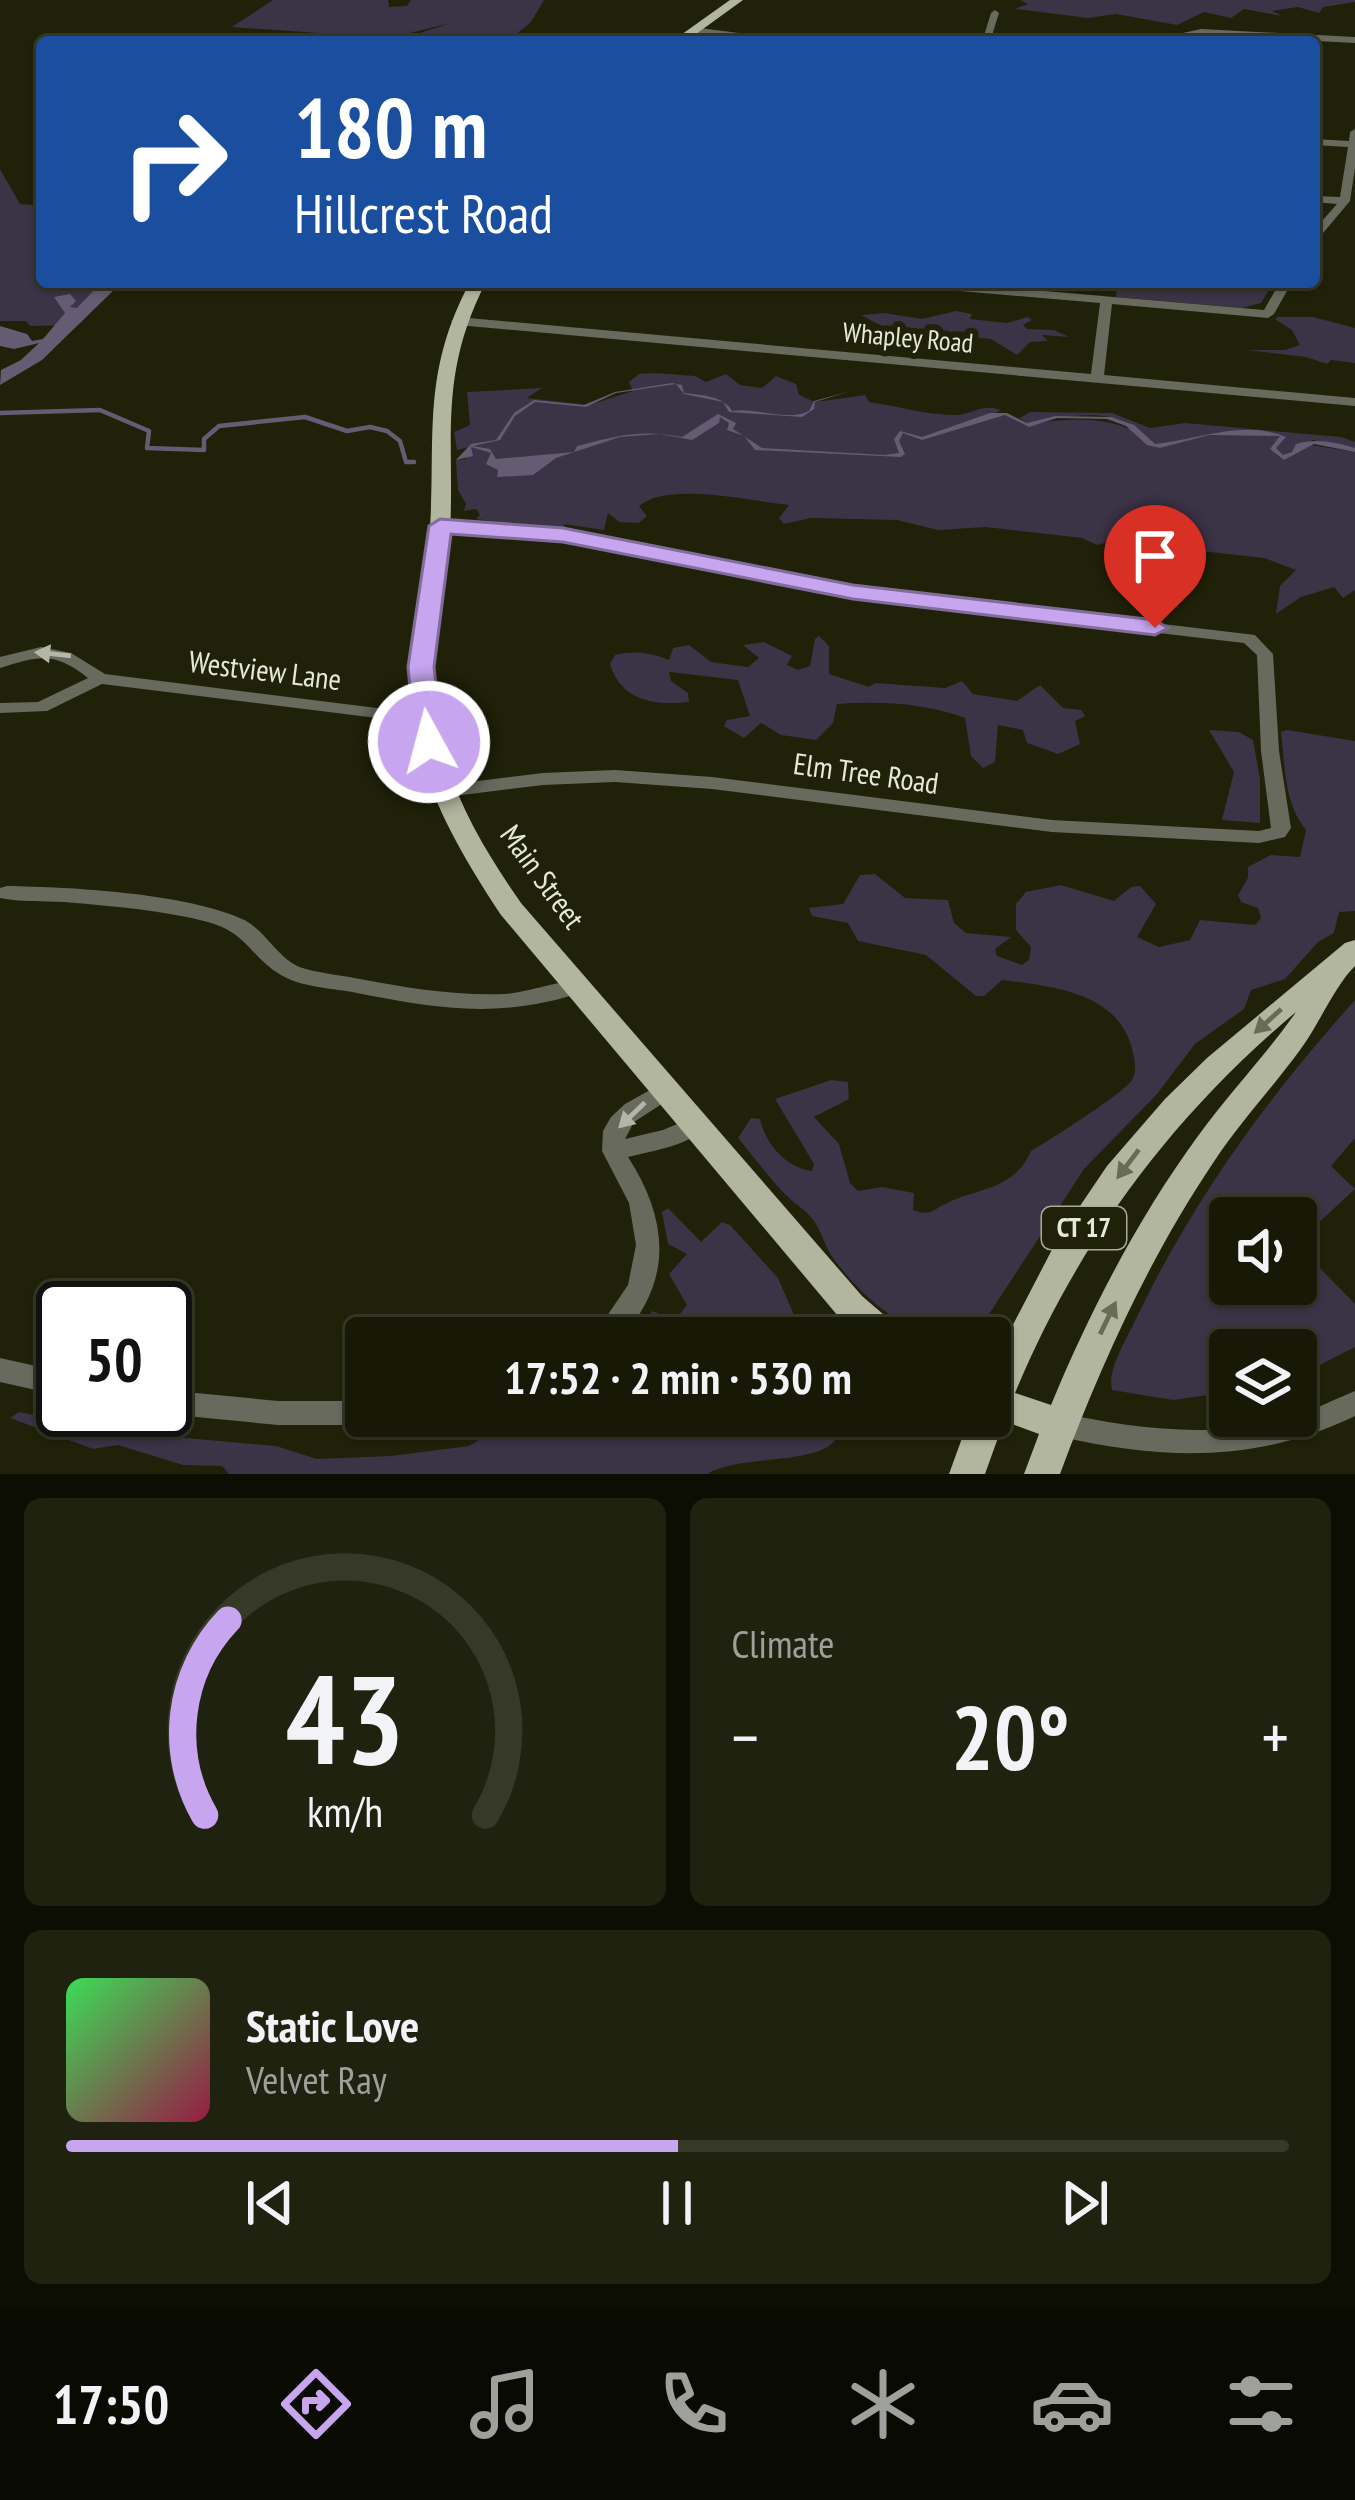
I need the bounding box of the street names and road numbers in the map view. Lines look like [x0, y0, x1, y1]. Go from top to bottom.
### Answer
street label: Whapley Road [841, 314, 975, 360]
street label: Westview Lane [187, 641, 344, 698]
street label: Elm Tree Road [791, 743, 941, 802]
street label: Main Street [492, 816, 594, 936]
road number: CT 17 [1042, 1207, 1126, 1249]

